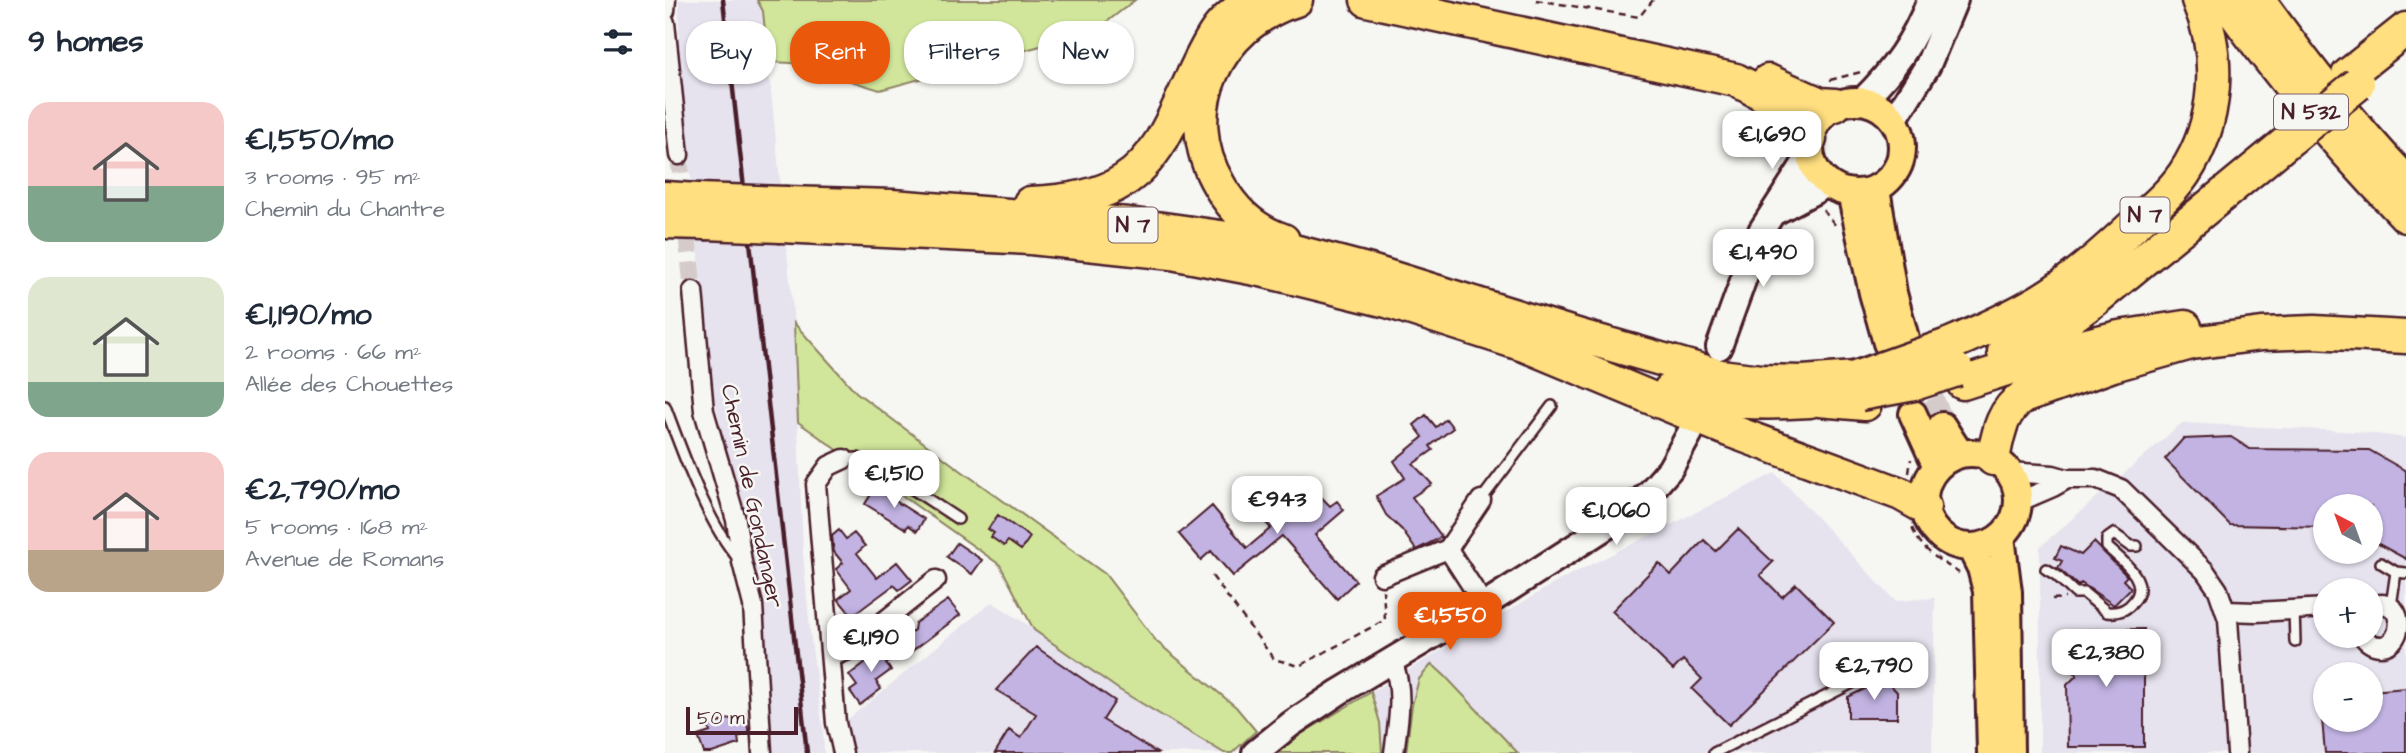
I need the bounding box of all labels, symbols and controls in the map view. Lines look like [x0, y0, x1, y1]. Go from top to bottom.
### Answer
text: 9 homes [28, 21, 143, 63]
chip: Buy [686, 21, 776, 84]
chip: Rent [790, 21, 890, 84]
chip: Filters [904, 21, 1024, 84]
chip: New [1038, 21, 1134, 84]
icon: filters [599, 23, 637, 61]
road number: N 532 [2274, 94, 2348, 130]
pin: €1,690 [1715, 111, 1829, 171]
text: €1,690 [1738, 118, 1806, 150]
text: €1,550/mo [245, 119, 393, 161]
icon: home [84, 130, 168, 214]
text: 3 rooms · 95 m² [245, 161, 421, 193]
text: Chemin du Chantre [245, 193, 445, 225]
road number: N 7 [2121, 198, 2169, 232]
road number: N 7 [1109, 208, 1157, 243]
pin: €1,490 [1706, 230, 1820, 289]
text: €1,490 [1729, 236, 1797, 268]
text: €1,190/mo [245, 294, 372, 336]
icon: home [84, 305, 168, 389]
text: 2 rooms · 66 m² [245, 336, 422, 368]
text: Allée des Chouettes [245, 368, 453, 400]
street label: Chemin de Gondanger [712, 381, 791, 611]
pin: €1,510 [837, 450, 951, 510]
text: €1,510 [864, 457, 924, 489]
text: €2,790/mo [245, 469, 400, 511]
pin: €943 [1236, 476, 1318, 536]
icon: home [84, 480, 168, 564]
text: €943 [1248, 483, 1306, 515]
pin: €1,060 [1559, 488, 1673, 547]
text: €1,060 [1582, 494, 1650, 526]
north arrow [2313, 494, 2383, 564]
map controls [2313, 494, 2383, 732]
text: 5 rooms · 168 m² [245, 511, 428, 543]
text: Avenue de Romans [245, 543, 444, 575]
button: + [2313, 578, 2383, 648]
pin: €1,550 [1393, 592, 1507, 652]
text: €1,550 [1414, 599, 1486, 631]
pin: €1,190 [814, 614, 928, 674]
text: €1,190 [843, 621, 899, 653]
pin: €2,380 [2049, 630, 2163, 689]
text: €2,380 [2068, 636, 2144, 668]
pin: €2,790 [1817, 642, 1931, 702]
text: €2,790 [1835, 649, 1913, 681]
button: − [2313, 662, 2383, 732]
scale bar [686, 704, 798, 736]
text: 50 m [697, 705, 745, 732]

